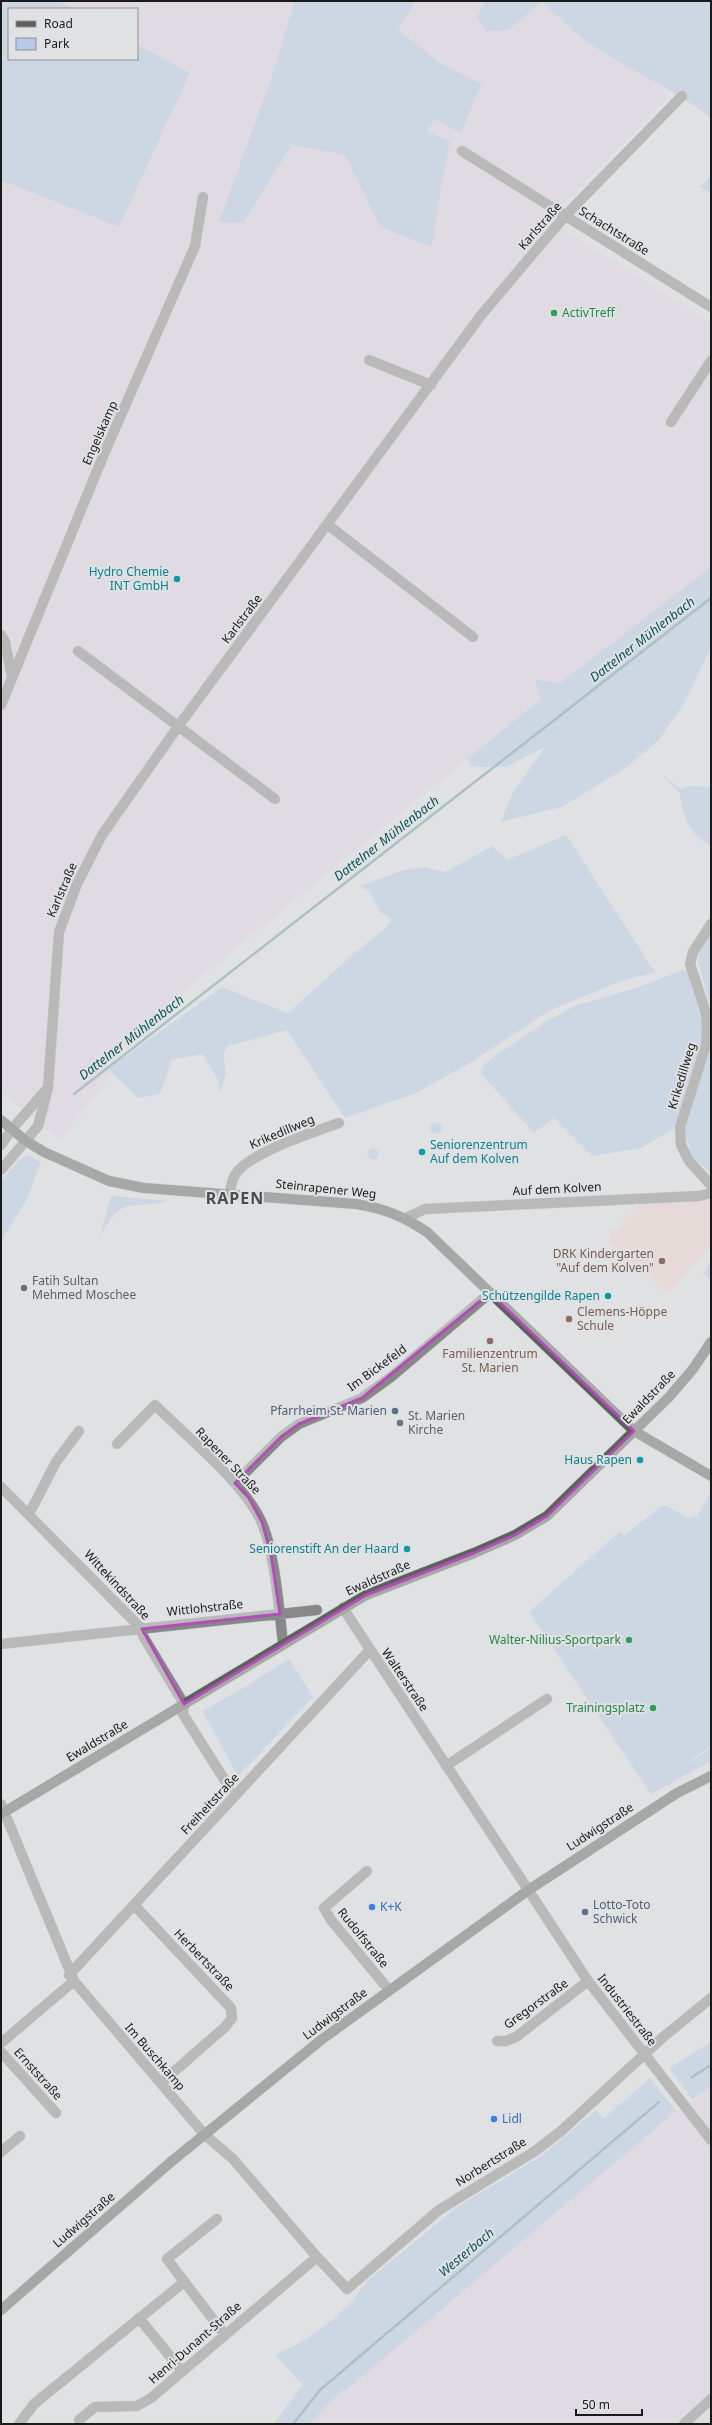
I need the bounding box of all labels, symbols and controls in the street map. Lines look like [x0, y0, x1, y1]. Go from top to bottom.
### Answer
legend [8, 8, 138, 60]
text: Road [44, 15, 73, 32]
text: Park [44, 35, 70, 52]
street label: Karlstraße [514, 198, 565, 253]
street label: Schachtstraße [576, 202, 653, 259]
place label: ActivTreff [562, 304, 616, 321]
marker: ActivTreff [549, 308, 559, 318]
street label: Engelskamp [78, 398, 121, 468]
place label: Hydro Chemie INT GmbH [89, 563, 169, 594]
marker: Hydro Chemie INT GmbH [172, 574, 182, 584]
street label: Karlstraße [217, 590, 266, 647]
water label: Dattelner Mühlenbach [586, 592, 698, 686]
water label: Dattelner Mühlenbach [330, 791, 442, 885]
street label: Karlstraße [42, 860, 81, 920]
water label: Dattelner Mühlenbach [75, 990, 187, 1084]
street label: Krikedillweg [663, 1040, 700, 1111]
street label: Krikedillweg [247, 1110, 317, 1153]
place label: Seniorenzentrum Auf dem Kolven [430, 1136, 528, 1167]
marker: Seniorenzentrum Auf dem Kolven [417, 1147, 427, 1157]
street label: Steinrapener Weg [275, 1175, 377, 1202]
street label: Auf dem Kolven [512, 1178, 602, 1199]
district label: RAPEN [206, 1187, 264, 1209]
place label: DRK Kindergarten "Auf dem Kolven" [553, 1245, 654, 1276]
marker: DRK Kindergarten "Auf dem Kolven" [657, 1256, 667, 1266]
place label: Fatih Sultan Mehmed Moschee [32, 1272, 136, 1303]
marker: Fatih Sultan Mehmed Moschee [19, 1283, 29, 1293]
place label: Schützengilde Rapen [482, 1287, 600, 1304]
marker: Schützengilde Rapen [603, 1291, 613, 1301]
place label: Clemens-Höppe Schule [577, 1303, 667, 1334]
marker: Clemens-Höppe Schule [564, 1314, 574, 1324]
marker: Familienzentrum St. Marien [485, 1336, 495, 1346]
street label: Im Bickefeld [344, 1340, 410, 1395]
place label: Familienzentrum St. Marien [442, 1345, 538, 1376]
street label: Ewaldstraße [618, 1366, 679, 1427]
place label: Pfarrheim St. Marien [270, 1402, 387, 1419]
marker: Pfarrheim St. Marien [390, 1406, 400, 1416]
place label: St. Marien Kirche [408, 1407, 465, 1438]
marker: St. Marien Kirche [395, 1418, 405, 1428]
street label: Rapener Straße [192, 1423, 265, 1498]
place label: Haus Rapen [564, 1451, 632, 1468]
marker: Haus Rapen [635, 1455, 645, 1465]
place label: Seniorenstift An der Haard [249, 1540, 399, 1557]
marker: Seniorenstift An der Haard [402, 1544, 412, 1554]
street label: Wittekindstraße [81, 1546, 154, 1623]
street label: Ewaldstraße [343, 1556, 413, 1599]
street label: Wittlohstraße [166, 1595, 244, 1620]
place label: Walter-Nilius-Sportpark [489, 1631, 622, 1648]
marker: Walter-Nilius-Sportpark [624, 1635, 634, 1645]
street label: Walterstraße [378, 1645, 433, 1715]
place label: Trainingsplatz [566, 1699, 645, 1716]
marker: Trainingsplatz [648, 1703, 658, 1713]
street label: Ewaldstraße [63, 1715, 131, 1766]
street label: Freiheitstraße [177, 1769, 243, 1838]
street label: Ludwigstraße [563, 1798, 637, 1855]
place label: Lotto-Toto Schwick [593, 1896, 651, 1927]
place label: K+K [380, 1898, 402, 1915]
marker: K+K [367, 1902, 377, 1912]
street label: Rudolfstraße [334, 1904, 393, 1971]
marker: Lotto-Toto Schwick [580, 1907, 590, 1917]
street label: Herbertstraße [170, 1925, 238, 1994]
street label: Industriestraße [594, 1970, 661, 2049]
street label: Gregorstraße [500, 1974, 572, 2033]
street label: Ludwigstraße [299, 1984, 371, 2044]
street label: Im Buschkamp [121, 2019, 189, 2094]
street label: Ernststraße [10, 2044, 67, 2104]
place label: Lidl [502, 2110, 522, 2127]
marker: Lidl [489, 2114, 499, 2124]
street label: Norbertstraße [452, 2133, 530, 2190]
street label: Ludwigstraße [49, 2188, 118, 2251]
water label: Westerbach [434, 2223, 498, 2281]
street label: Henri-Dunant-Straße [145, 2297, 245, 2388]
scale bar [576, 2391, 642, 2417]
text: 50 m [582, 2396, 610, 2413]

